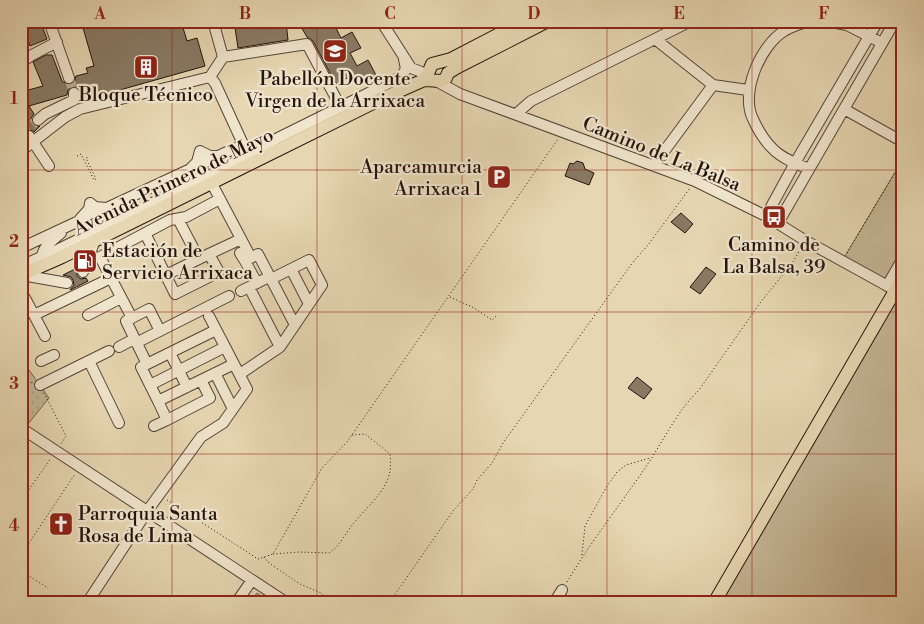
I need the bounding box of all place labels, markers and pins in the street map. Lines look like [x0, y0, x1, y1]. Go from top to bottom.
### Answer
school or university icon: Pabellón Docente Virgen de la Arrixaca [322, 38, 348, 64]
building icon: Bloque Técnico [133, 54, 159, 80]
place label: Pabellón Docente Virgen de la Arrixaca [244, 67, 425, 113]
place label: Bloque Técnico [78, 83, 213, 107]
place label: Aparcamurcia Arrixaca 1 [359, 155, 482, 201]
parking icon: Aparcamurcia Arrixaca 1 [486, 164, 512, 190]
bus stop icon: Camino de La Balsa, 39 [761, 204, 787, 230]
place label: Camino de La Balsa, 39 [723, 233, 825, 279]
place label: Estación de Servicio Arrixaca [102, 239, 253, 285]
fuel station icon: Estación de Servicio Arrixaca [72, 248, 98, 274]
place label: Parroquia Santa Rosa de Lima [78, 502, 218, 548]
church icon: Parroquia Santa Rosa de Lima [48, 511, 74, 537]

